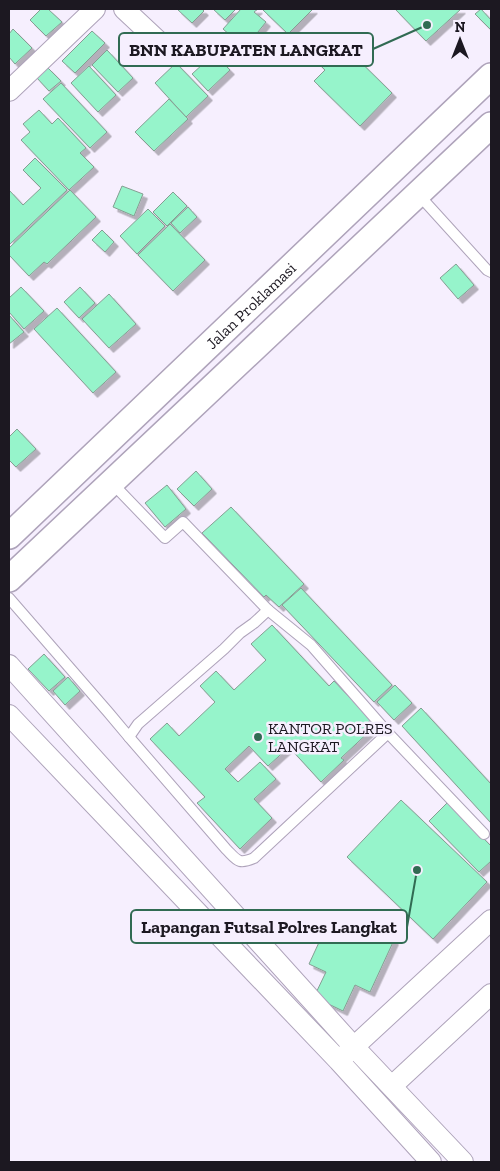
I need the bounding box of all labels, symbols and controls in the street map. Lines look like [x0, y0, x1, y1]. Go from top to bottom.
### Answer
north arrow [435, 15, 485, 65]
text: N [455, 19, 466, 36]
callout: BNN KABUPATEN LANGKAT [119, 33, 373, 66]
text: BNN KABUPATEN LANGKAT [129, 39, 363, 61]
street label: Jalan Proklamasi [202, 258, 300, 353]
place label: KANTOR POLRES LANGKAT [268, 719, 392, 756]
marker: KANTOR POLRES LANGKAT [252, 731, 264, 743]
callout: Lapangan Futsal Polres Langkat [131, 910, 407, 943]
text: Lapangan Futsal Polres Langkat [141, 916, 398, 938]

